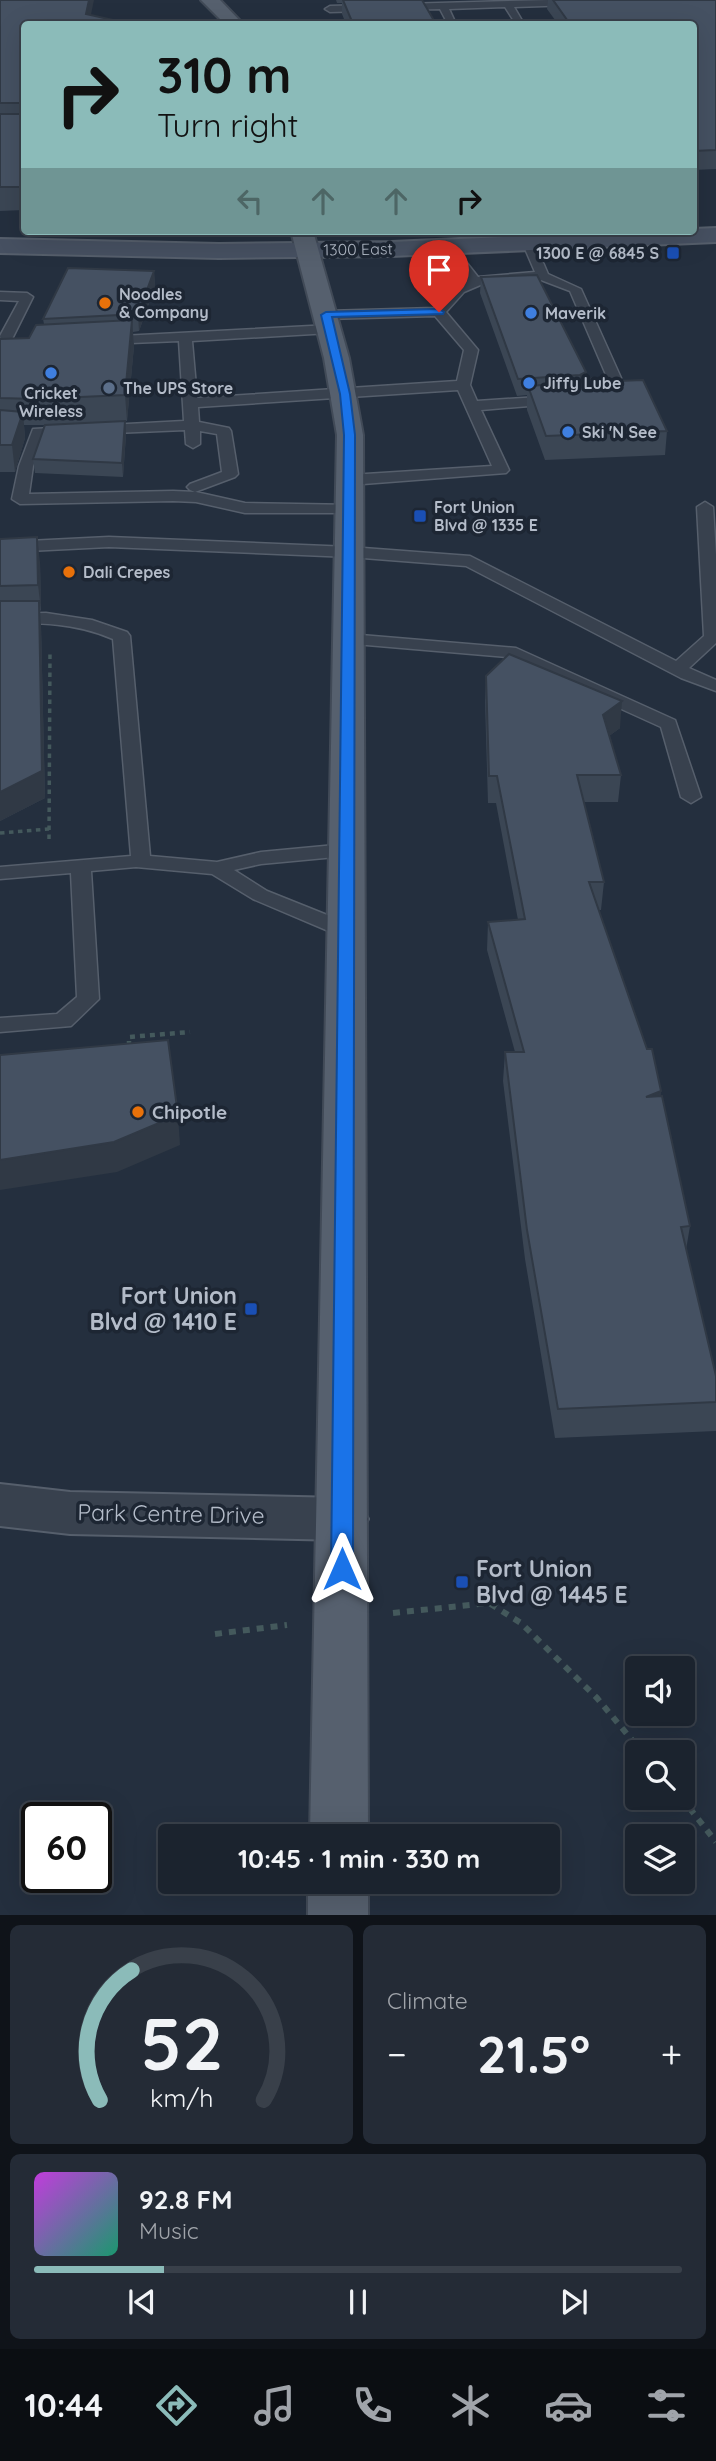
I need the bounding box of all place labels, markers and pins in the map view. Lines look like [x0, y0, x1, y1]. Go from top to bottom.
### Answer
pin [409, 240, 469, 312]
place label: 1300 E @ 6845 S [536, 243, 659, 263]
marker: 1300 E @ 6845 S [665, 245, 681, 261]
place label: Noodles & Company [119, 284, 209, 322]
marker: Noodles & Company [97, 295, 113, 311]
place label: Maverik [545, 303, 606, 323]
marker: Maverik [523, 305, 539, 321]
marker: Cricket Wireless [43, 365, 59, 381]
place label: Jiffy Lube [543, 373, 621, 393]
marker: Jiffy Lube [521, 375, 537, 391]
place label: The UPS Store [123, 378, 233, 398]
marker: The UPS Store [101, 380, 117, 396]
place label: Cricket Wireless [19, 383, 83, 421]
place label: Ski 'N See [582, 422, 657, 442]
marker: Ski 'N See [560, 424, 576, 440]
place label: Fort Union Blvd @ 1335 E [434, 497, 538, 535]
marker: Fort Union Blvd @ 1335 E [412, 508, 428, 524]
place label: Dali Crepes [83, 562, 171, 582]
marker: Dali Crepes [61, 564, 77, 580]
place label: Chipotle [152, 1100, 227, 1124]
marker: Chipotle [130, 1104, 146, 1120]
place label: Fort Union Blvd @ 1410 E [90, 1281, 237, 1336]
marker: Fort Union Blvd @ 1410 E [243, 1301, 259, 1317]
place label: Fort Union Blvd @ 1445 E [476, 1554, 628, 1609]
marker: Fort Union Blvd @ 1445 E [454, 1574, 470, 1590]

